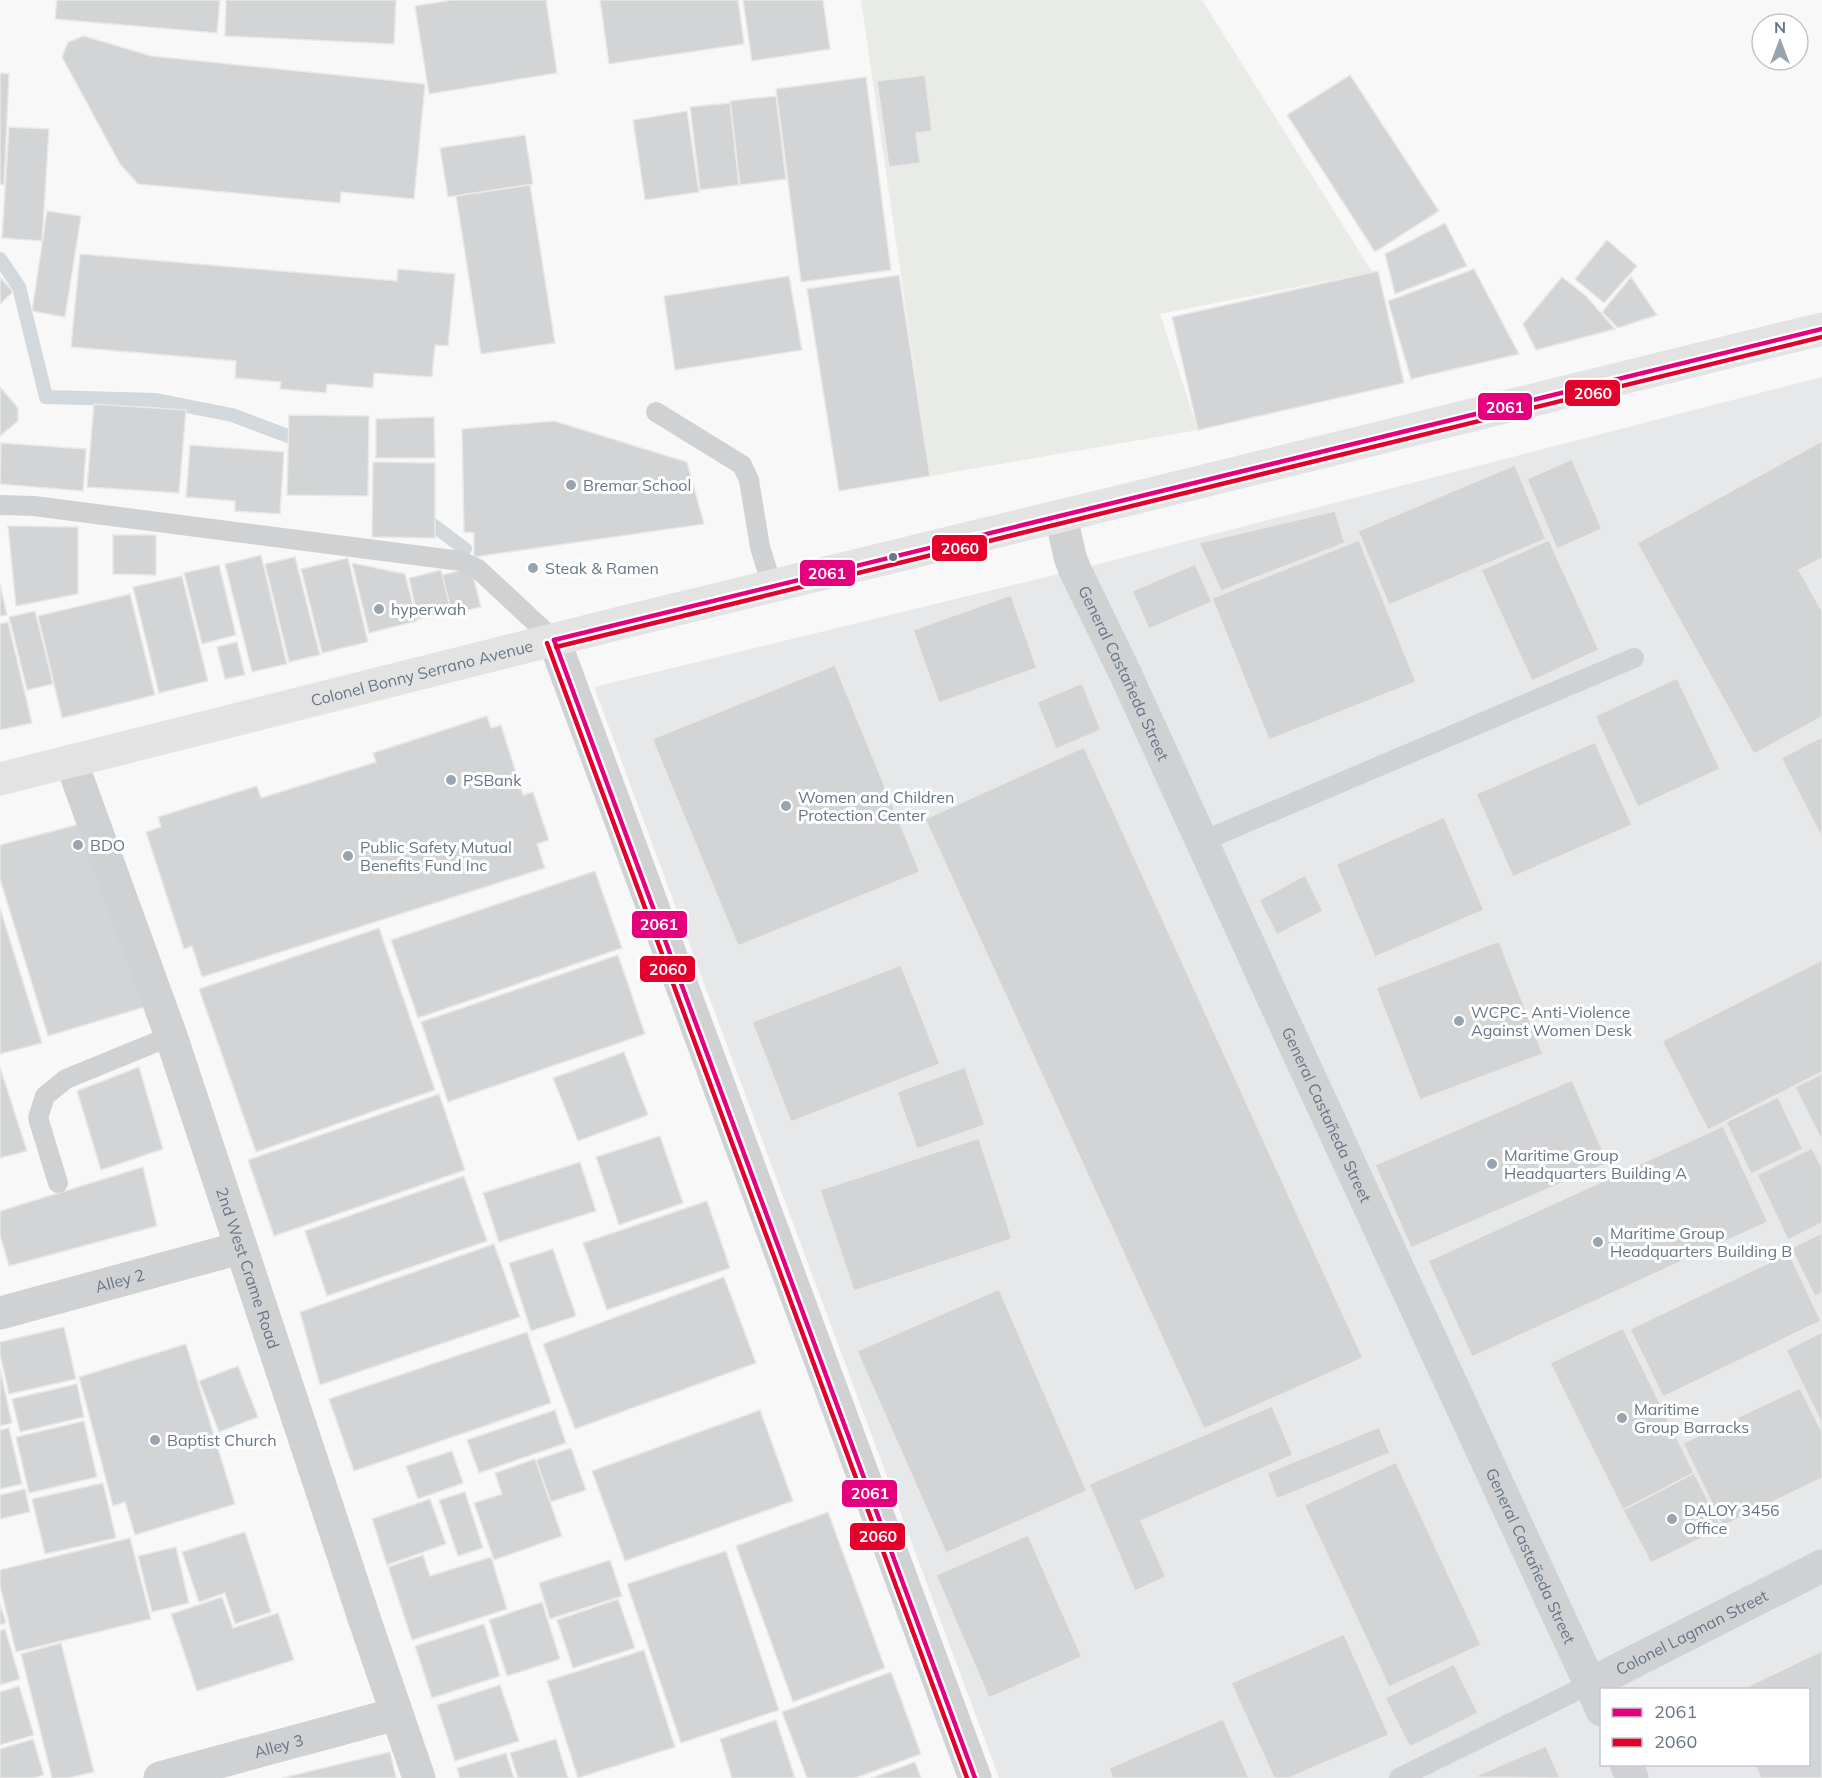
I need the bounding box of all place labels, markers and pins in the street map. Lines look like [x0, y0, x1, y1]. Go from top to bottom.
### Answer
place label: Bremar School [583, 475, 691, 495]
marker: Bremar School [564, 478, 578, 492]
unlabelled marker [887, 551, 899, 563]
place label: Steak & Ramen [545, 558, 659, 578]
marker: Steak & Ramen [526, 561, 540, 575]
place label: hyperwah [391, 599, 466, 619]
marker: hyperwah [372, 602, 386, 616]
place label: PSBank [463, 770, 522, 790]
marker: PSBank [444, 773, 458, 787]
place label: Women and Children Protection Center [798, 787, 954, 825]
marker: Women and Children Protection Center [779, 799, 793, 813]
place label: BDO [90, 835, 125, 855]
place label: Public Safety Mutual Benefits Fund Inc [360, 837, 512, 875]
marker: BDO [71, 838, 85, 852]
marker: Public Safety Mutual Benefits Fund Inc [341, 849, 355, 863]
place label: WCPC- Anti-Violence Against Women Desk [1471, 1002, 1633, 1040]
marker: WCPC- Anti-Violence Against Women Desk [1452, 1014, 1466, 1028]
place label: Maritime Group Headquarters Building A [1504, 1145, 1687, 1183]
marker: Maritime Group Headquarters Building A [1485, 1157, 1499, 1171]
place label: Maritime Group Headquarters Building B [1610, 1223, 1792, 1261]
marker: Maritime Group Headquarters Building B [1591, 1235, 1605, 1249]
place label: Maritime Group Barracks [1634, 1399, 1749, 1437]
marker: Maritime Group Barracks [1615, 1411, 1629, 1425]
place label: Baptist Church [167, 1430, 277, 1450]
marker: Baptist Church [148, 1433, 162, 1447]
place label: DALOY 3456 Office [1684, 1500, 1780, 1538]
marker: DALOY 3456 Office [1665, 1512, 1679, 1526]

